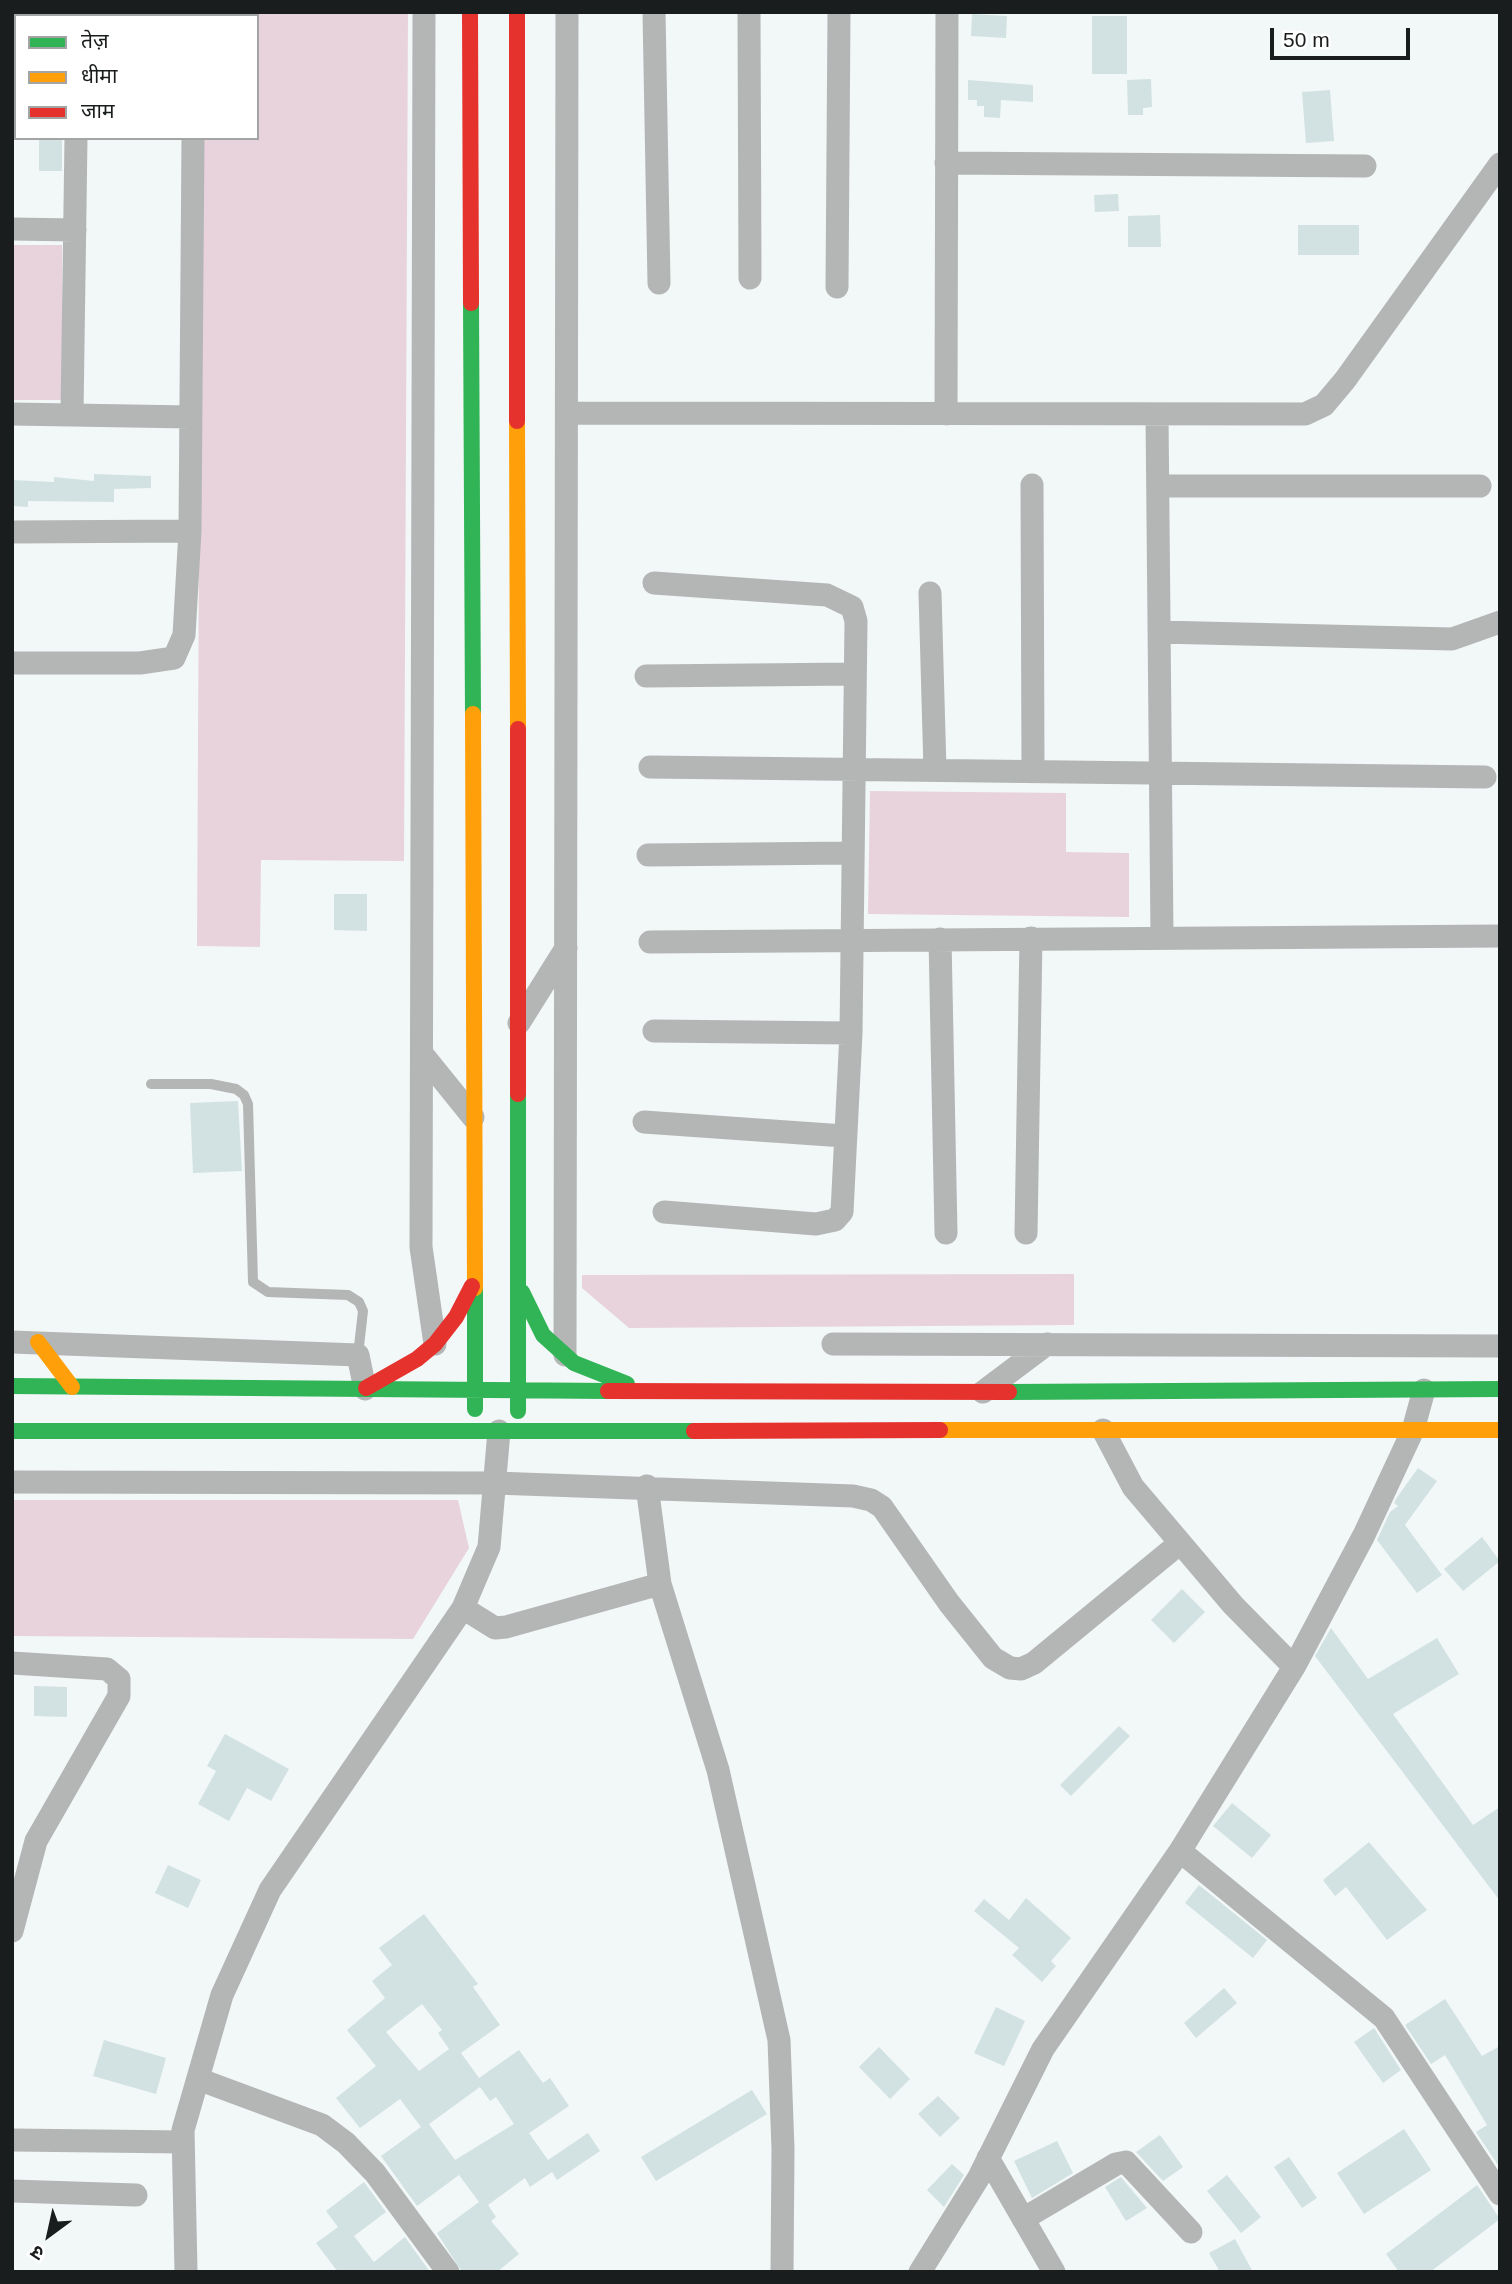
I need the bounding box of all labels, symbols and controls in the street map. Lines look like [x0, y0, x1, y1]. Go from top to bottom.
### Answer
legend [14, 14, 259, 140]
scale bar [1274, 14, 1414, 58]
text: 50 m [1283, 28, 1330, 51]
text: तेज़ [81, 29, 109, 52]
text: धीमा [81, 64, 117, 87]
text: जाम [81, 99, 115, 122]
north arrow [14, 2200, 84, 2270]
text: उ [27, 2241, 48, 2265]

